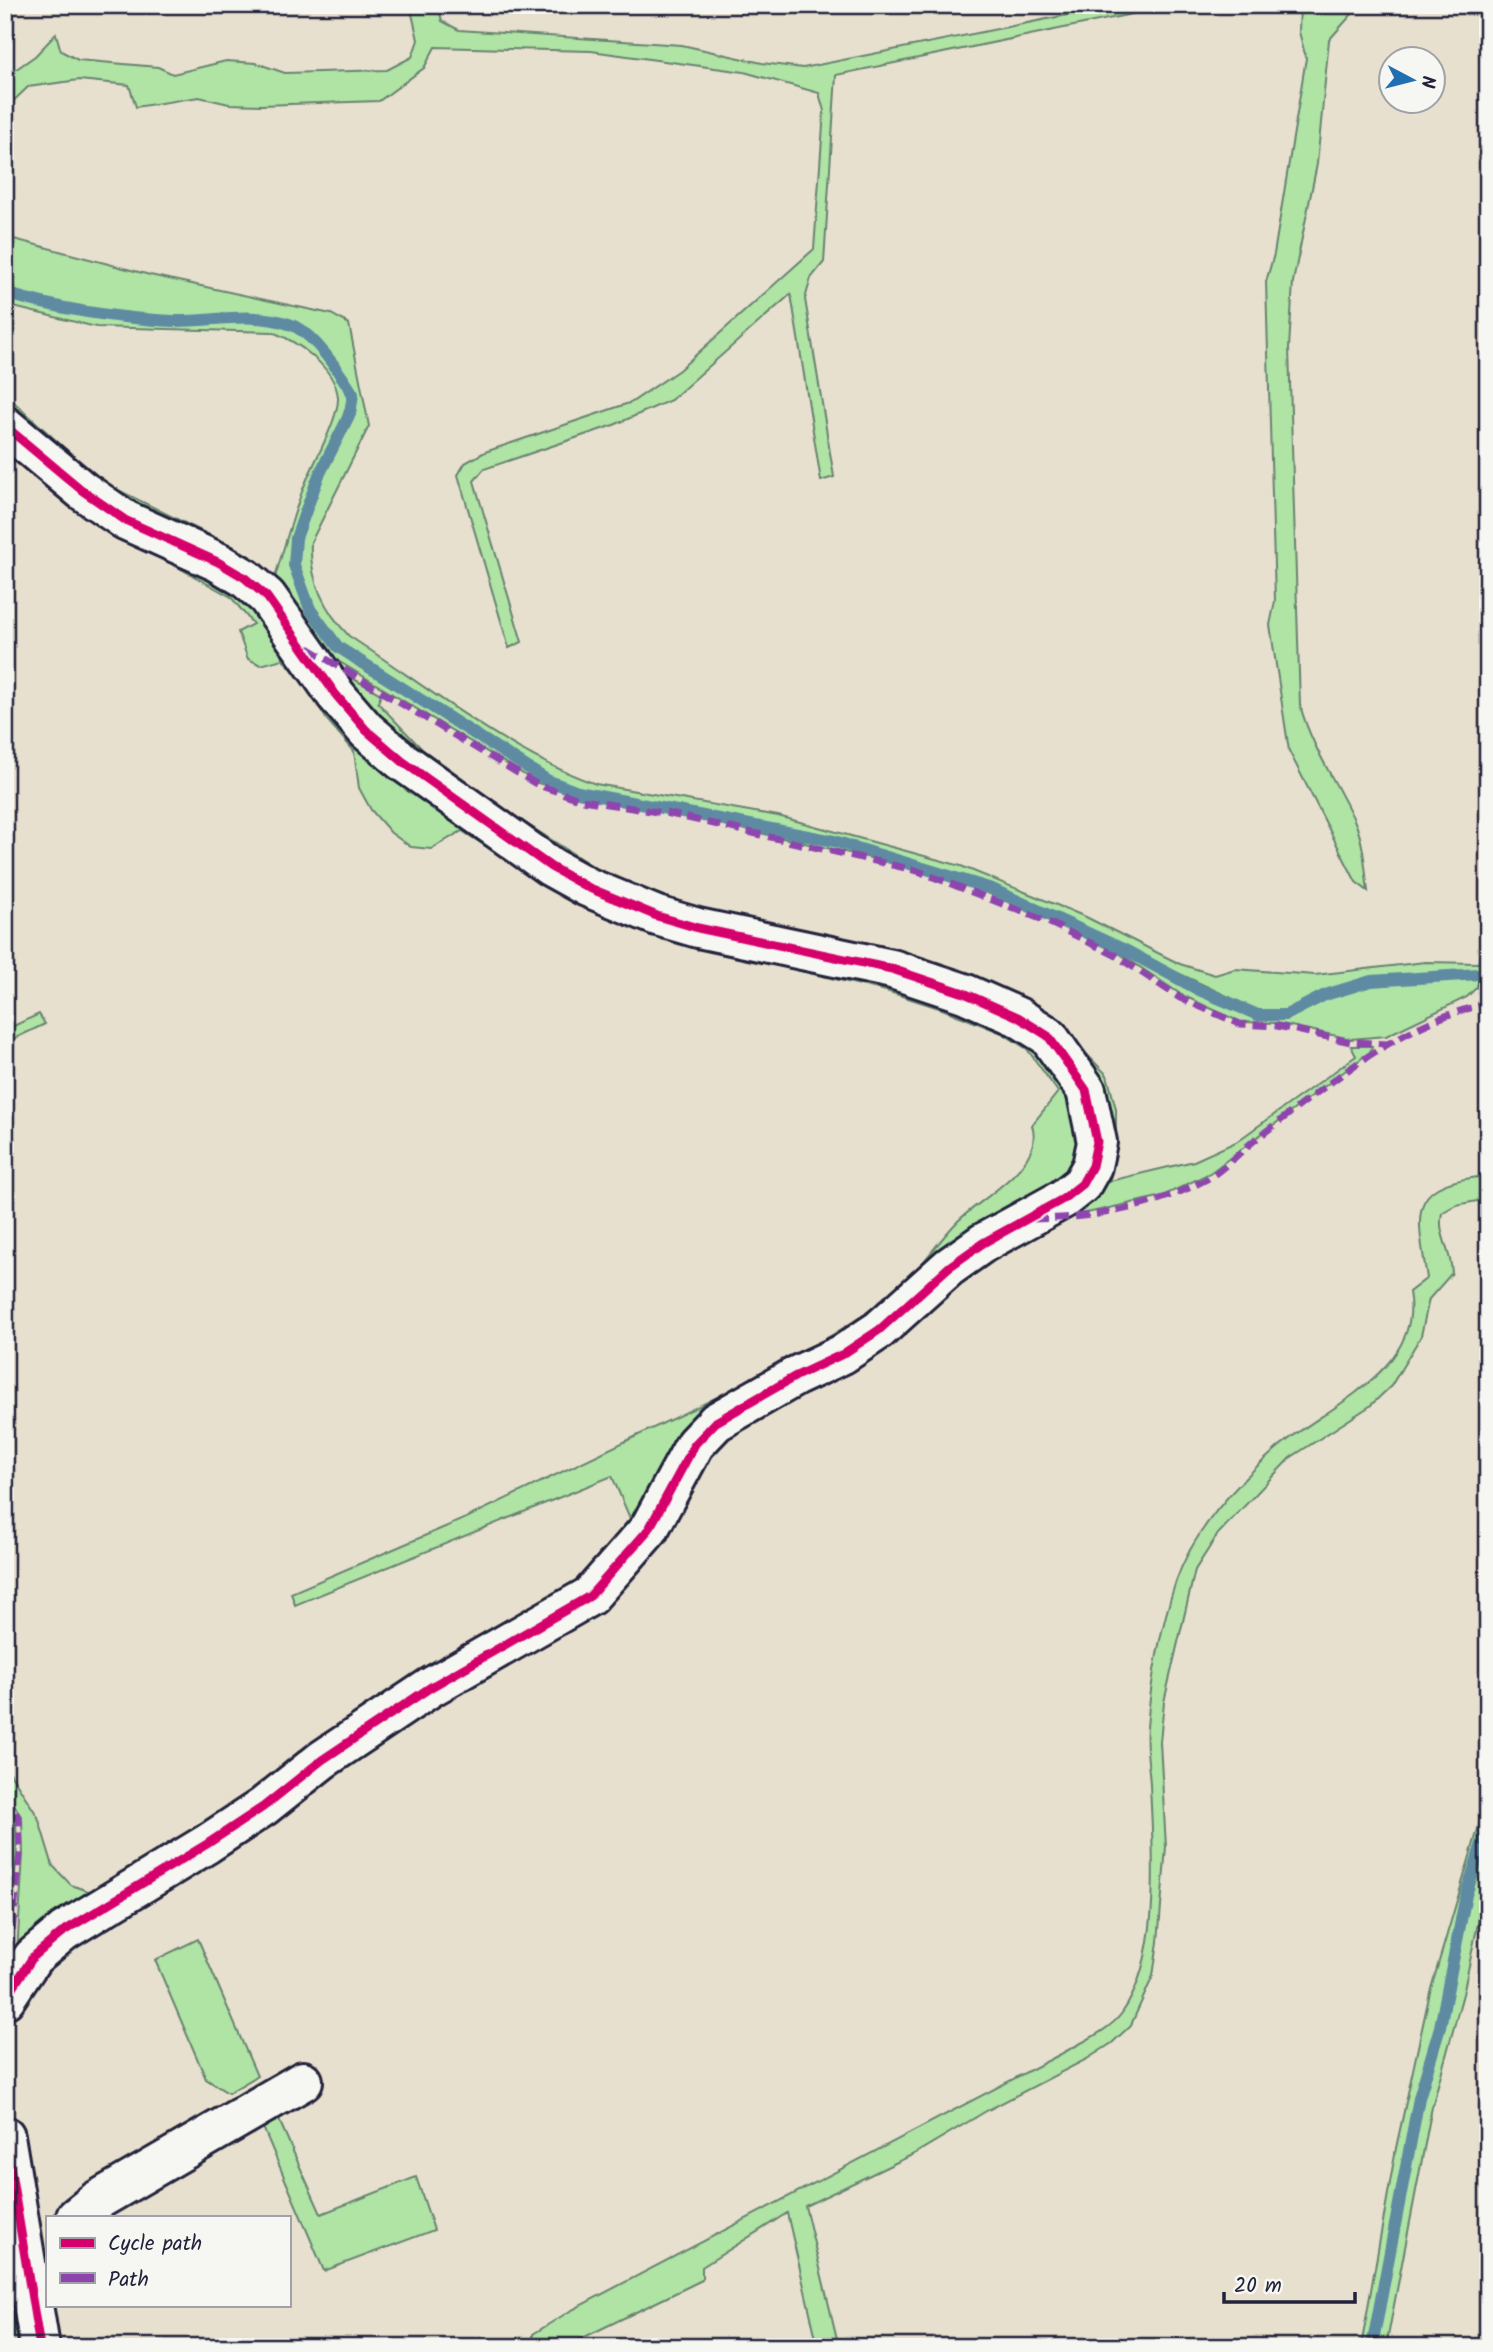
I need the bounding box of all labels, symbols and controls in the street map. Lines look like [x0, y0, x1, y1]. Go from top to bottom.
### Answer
north arrow [1378, 46, 1448, 116]
text: N [1411, 74, 1443, 90]
legend [46, 2216, 290, 2306]
text: Cycle path [108, 2228, 202, 2261]
scale bar [1224, 2261, 1355, 2305]
text: Path [108, 2264, 149, 2297]
text: 20 m [1234, 2270, 1282, 2303]

